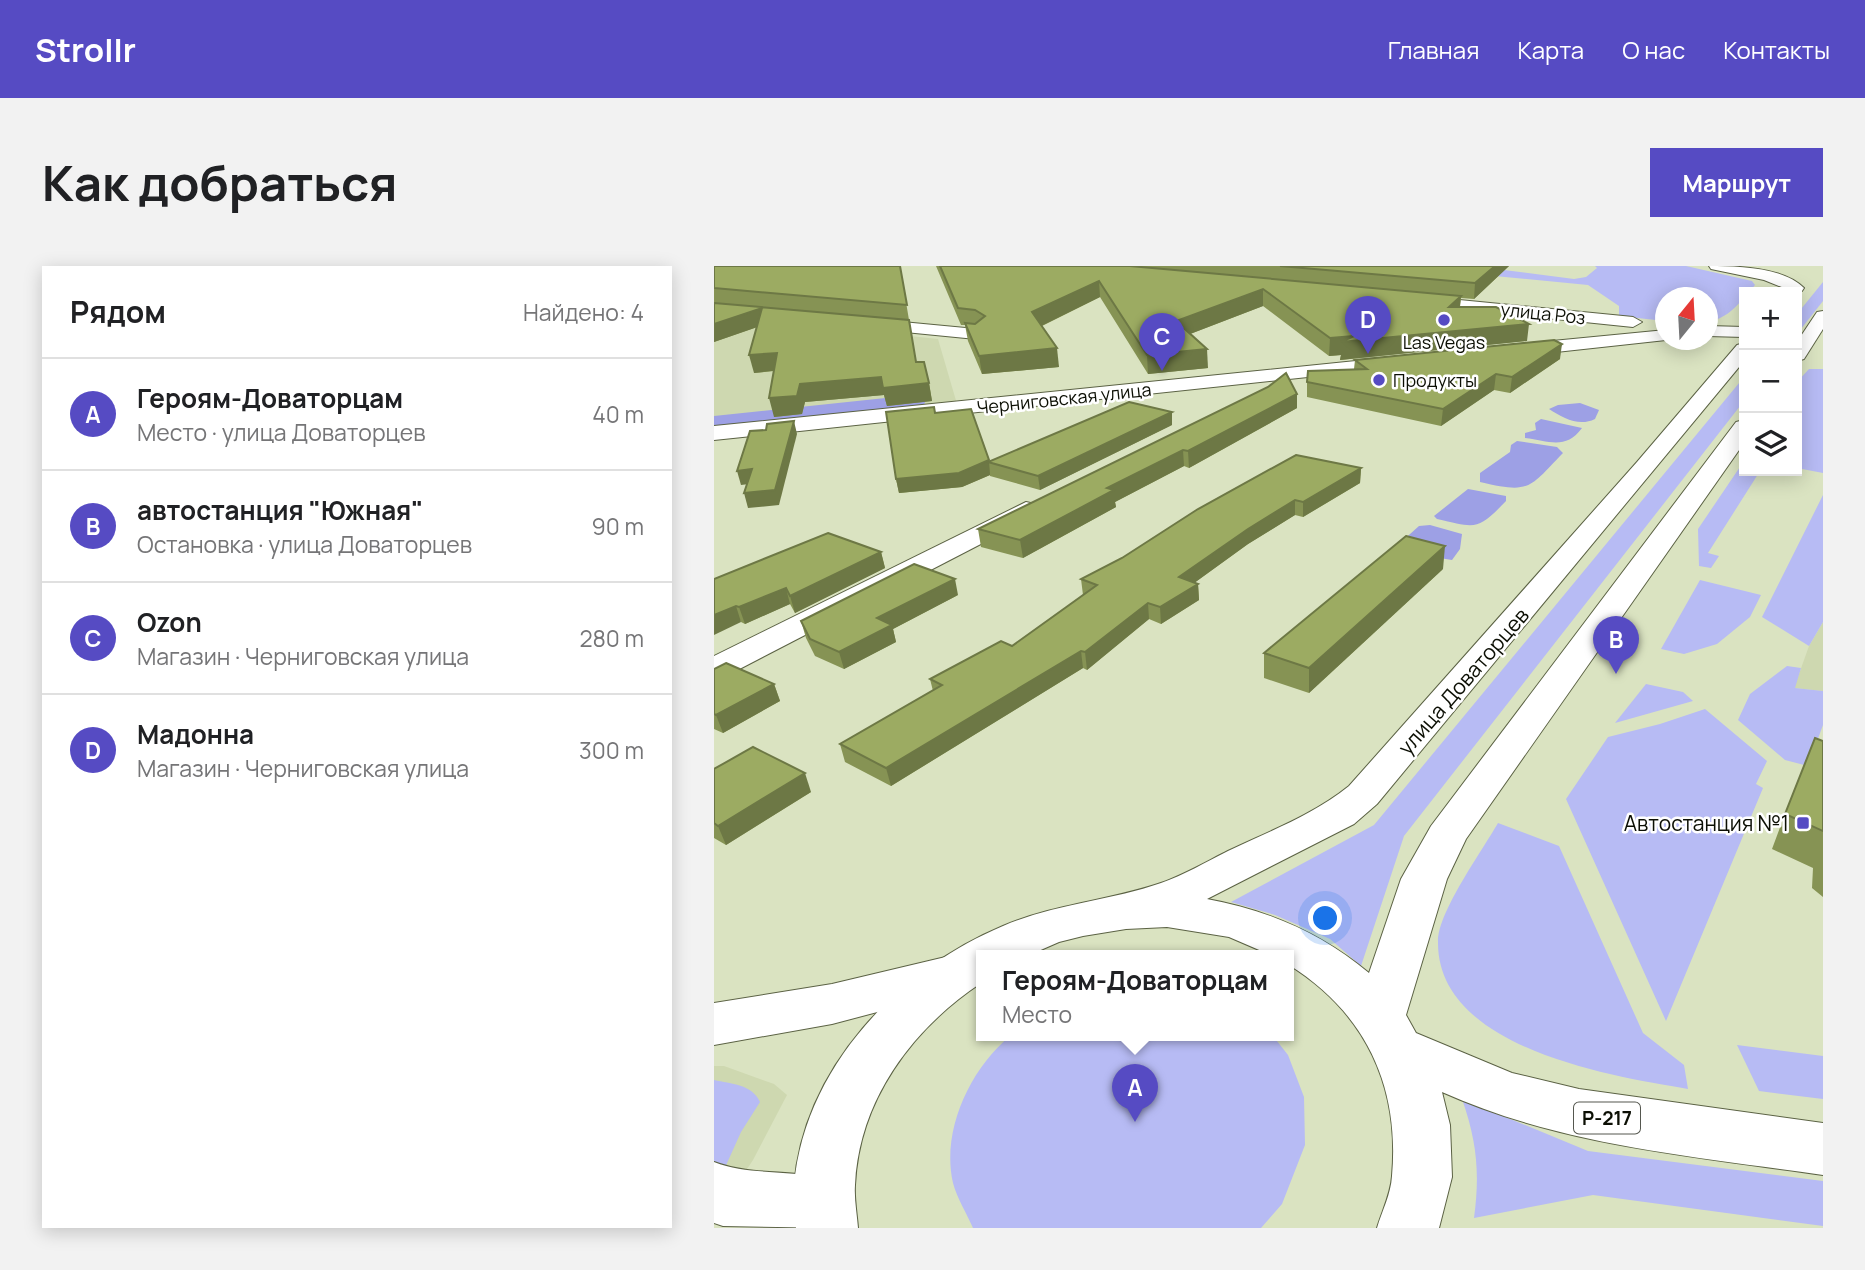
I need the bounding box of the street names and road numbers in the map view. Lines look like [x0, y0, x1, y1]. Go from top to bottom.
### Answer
street label: улица Роз [1500, 297, 1586, 329]
street label: Черниговская улица [975, 377, 1153, 419]
street label: улица Доваторцев [1391, 602, 1535, 760]
road number: Р-217 [1574, 1102, 1640, 1133]

